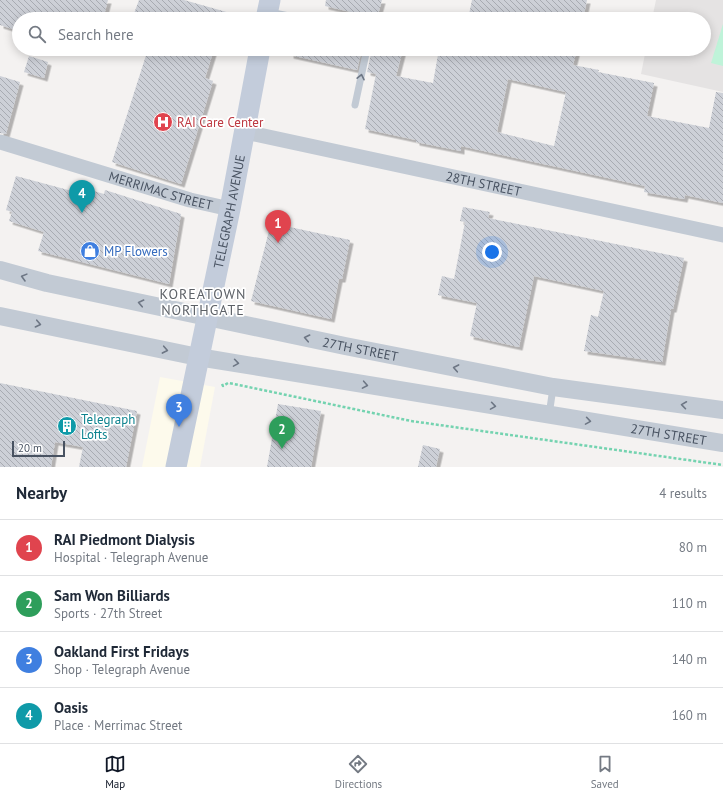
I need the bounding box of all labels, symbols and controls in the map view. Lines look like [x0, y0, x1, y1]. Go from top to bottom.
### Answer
search box [12, 12, 711, 56]
icon: search [26, 23, 48, 45]
text: Search here [58, 25, 134, 44]
one-way arrow [357, 74, 365, 80]
hospital icon: RAI Care Center [152, 111, 174, 133]
place label: RAI Care Center [177, 114, 264, 131]
street label: TELEGRAPH AVENUE [209, 153, 249, 270]
street label: MERRIMAC STREET [107, 167, 214, 213]
street label: 28TH STREET [444, 167, 523, 200]
pin: 4 [69, 180, 95, 213]
pin: 1 [265, 210, 291, 243]
shop icon: MP Flowers [79, 240, 101, 262]
your location [482, 242, 502, 262]
place label: MP Flowers [104, 243, 168, 260]
one-way arrow [20, 273, 27, 282]
district label: KOREATOWN NORTHGATE [160, 285, 246, 319]
one-way arrow [137, 300, 144, 308]
one-way arrow [35, 319, 41, 327]
street label: 27TH STREET [321, 333, 400, 365]
one-way arrow [304, 335, 310, 343]
one-way arrow [162, 346, 169, 354]
one-way arrow [233, 358, 240, 367]
one-way arrow [453, 364, 459, 373]
one-way arrow [362, 380, 368, 388]
pin: 3 [166, 394, 192, 427]
one-way arrow [490, 401, 496, 410]
one-way arrow [681, 401, 687, 410]
place label: Telegraph Lofts [81, 411, 135, 443]
building icon: Telegraph Lofts [56, 415, 78, 437]
pin: 2 [269, 416, 295, 449]
one-way arrow [585, 417, 591, 425]
street label: 27TH STREET [629, 419, 708, 449]
scale bar [12, 439, 65, 458]
text: 20 m [18, 441, 42, 455]
text: Nearby [16, 482, 67, 504]
text: 4 results [659, 485, 707, 502]
text: RAI Piedmont Dialysis [54, 530, 195, 549]
text: 1 [25, 539, 33, 556]
text: 80 m [679, 539, 707, 556]
text: Hospital · Telegraph Avenue [54, 549, 208, 566]
text: Sam Won Billiards [54, 586, 170, 605]
text: 2 [25, 595, 33, 612]
text: 110 m [672, 595, 707, 612]
text: Sports · 27th Street [54, 605, 162, 622]
text: Oakland First Fridays [54, 642, 189, 661]
text: 3 [25, 651, 33, 668]
text: 140 m [672, 651, 707, 668]
text: Shop · Telegraph Avenue [54, 661, 190, 678]
text: Oasis [54, 698, 88, 717]
text: 4 [25, 707, 33, 724]
text: 160 m [672, 707, 707, 724]
text: Place · Merrimac Street [54, 717, 183, 734]
tab: Map [104, 753, 126, 791]
tab: Directions [335, 753, 382, 791]
tab: Saved [591, 753, 619, 791]

